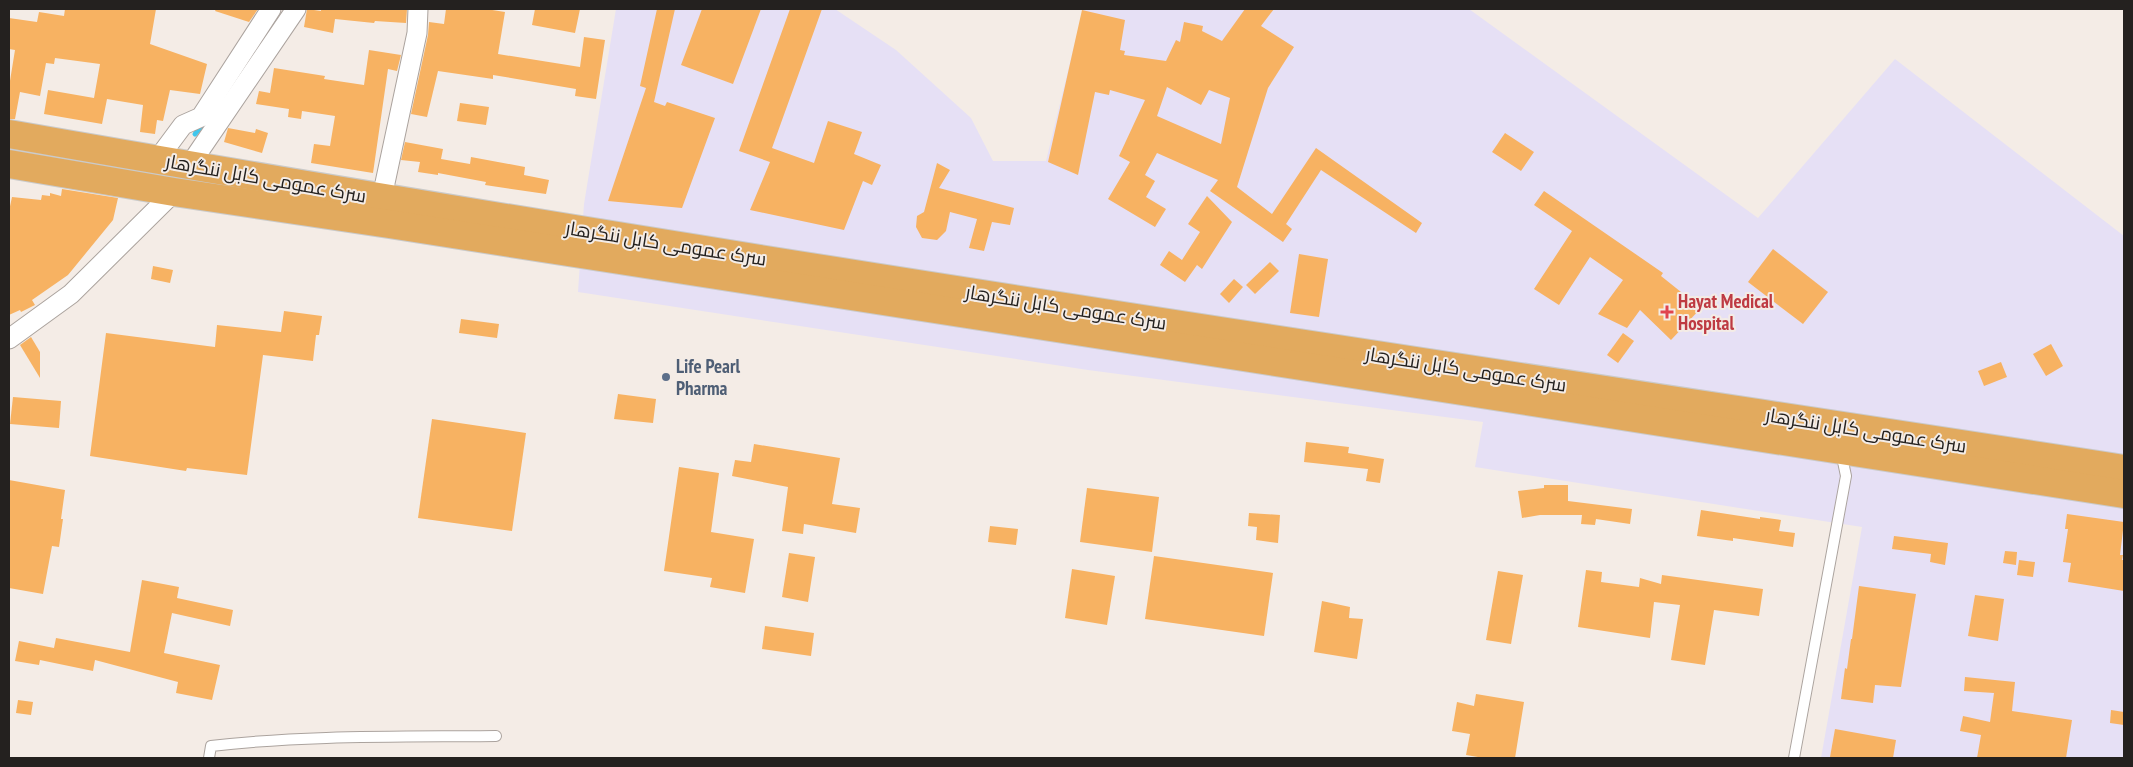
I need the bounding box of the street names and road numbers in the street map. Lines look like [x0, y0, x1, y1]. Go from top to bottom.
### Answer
street label: سرک عمومی کابل ننگرهار [163, 148, 368, 207]
street label: سرک عمومی کابل ننگرهار [563, 215, 768, 271]
street label: سرک عمومی کابل ننگرهار [963, 279, 1168, 335]
street label: سرک عمومی کابل ننگرهار [1363, 341, 1568, 397]
street label: سرک عمومی کابل ننگرهار [1763, 402, 1968, 458]

